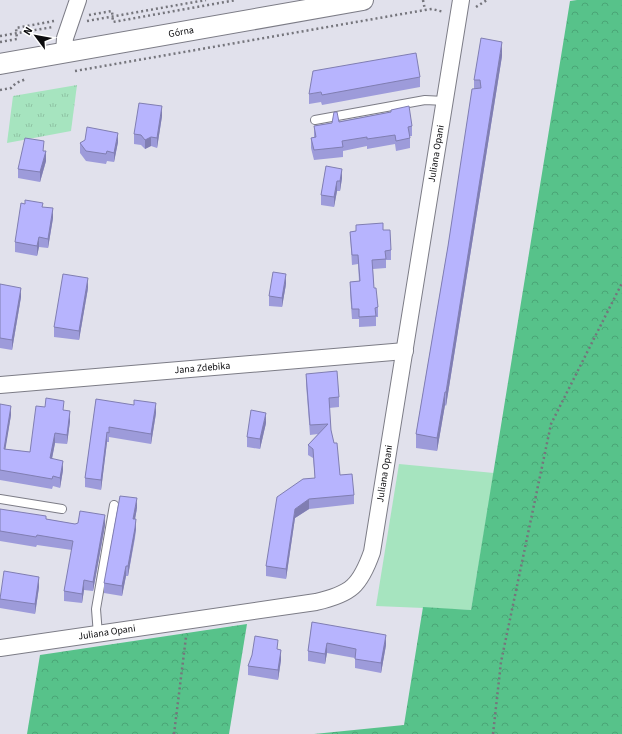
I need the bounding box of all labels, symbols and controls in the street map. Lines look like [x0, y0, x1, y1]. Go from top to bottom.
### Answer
north arrow [16, 16, 56, 56]
street label: Górna [167, 23, 195, 41]
text: N [20, 24, 36, 38]
street label: Juliana Opani [425, 124, 448, 183]
street label: Jana Zdebika [174, 359, 231, 377]
street label: Juliana Opani [373, 444, 396, 503]
street label: Juliana Opani [77, 621, 137, 644]

